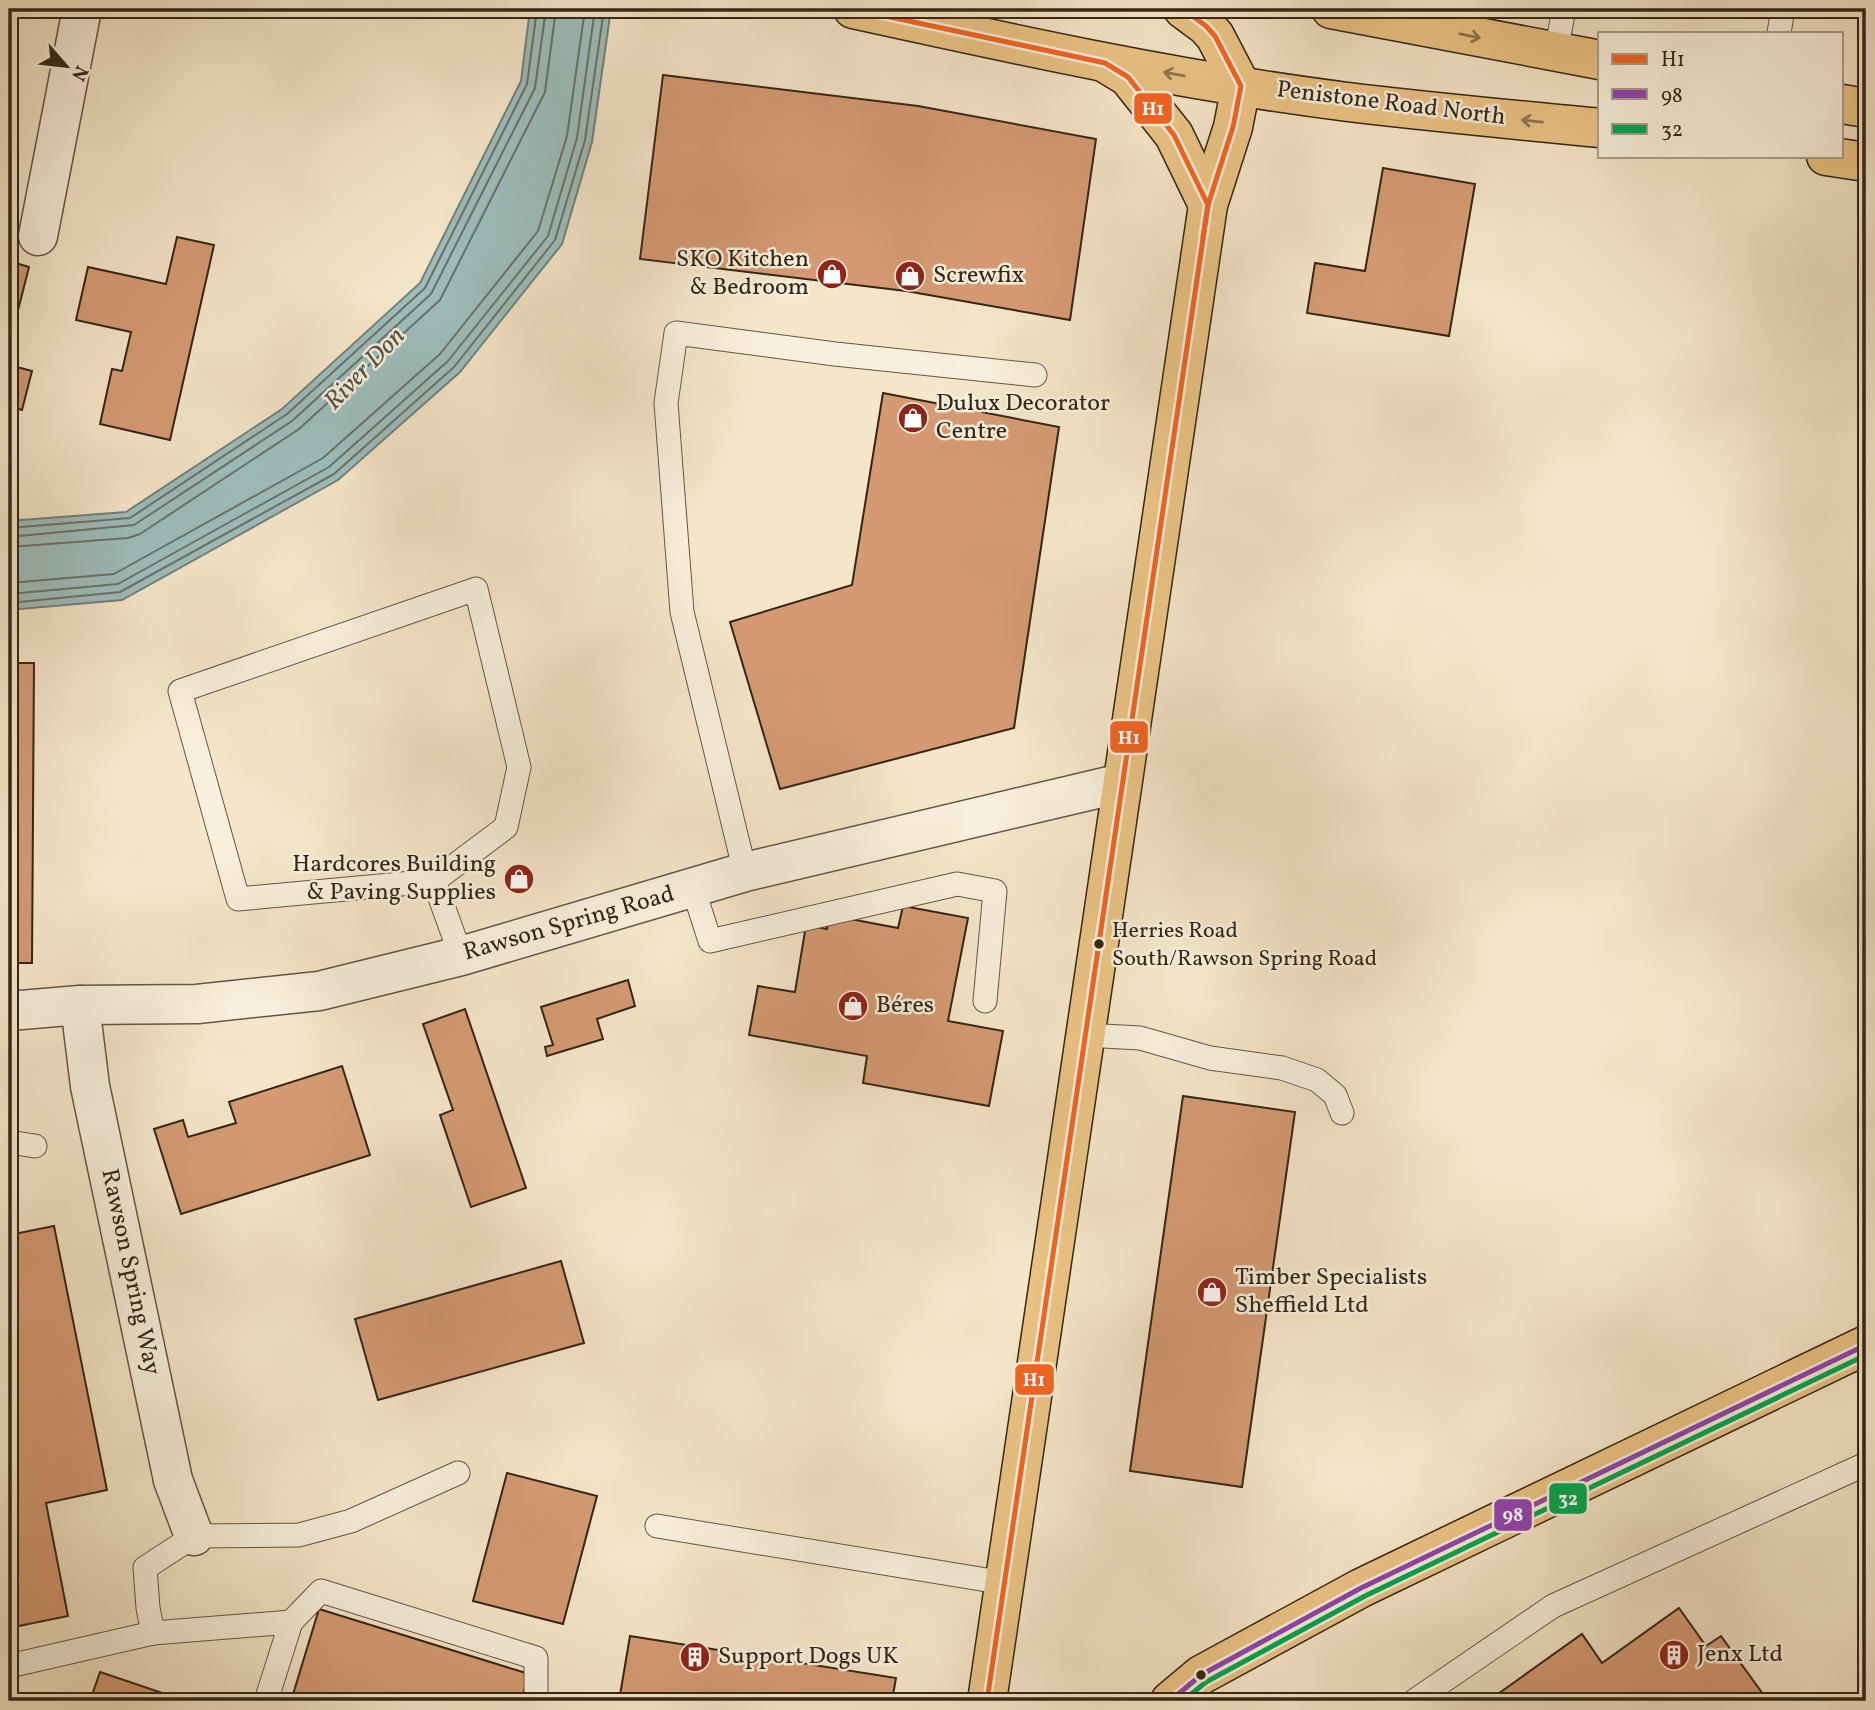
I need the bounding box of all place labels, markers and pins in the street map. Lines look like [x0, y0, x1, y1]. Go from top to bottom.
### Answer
place label: SKO Kitchen & Bedroom [676, 243, 809, 305]
shop icon: SKO Kitchen & Bedroom [815, 257, 849, 291]
shop icon: Screwfix [893, 259, 927, 293]
place label: Screwfix [933, 259, 1024, 293]
place label: Dulux Decorator Centre [936, 387, 1110, 449]
shop icon: Dulux Decorator Centre [896, 401, 930, 435]
place label: Hardcores Building & Paving Supplies [292, 848, 496, 910]
shop icon: Hardcores Building & Paving Supplies [502, 862, 536, 896]
place label: Herries Road South/Rawson Spring Road [1112, 916, 1377, 975]
marker: Herries Road South/Rawson Spring Road [1092, 937, 1106, 951]
shop icon: Béres [836, 989, 870, 1023]
place label: Béres [876, 989, 934, 1023]
place label: Timber Specialists Sheffield Ltd [1235, 1261, 1427, 1323]
shop icon: Timber Specialists Sheffield Ltd [1195, 1275, 1229, 1309]
building icon: Jenx Ltd [1657, 1638, 1691, 1672]
place label: Jenx Ltd [1697, 1638, 1783, 1672]
building icon: Support Dogs UK [678, 1640, 712, 1674]
place label: Support Dogs UK [718, 1640, 898, 1674]
unlabelled marker [1194, 1668, 1208, 1682]

